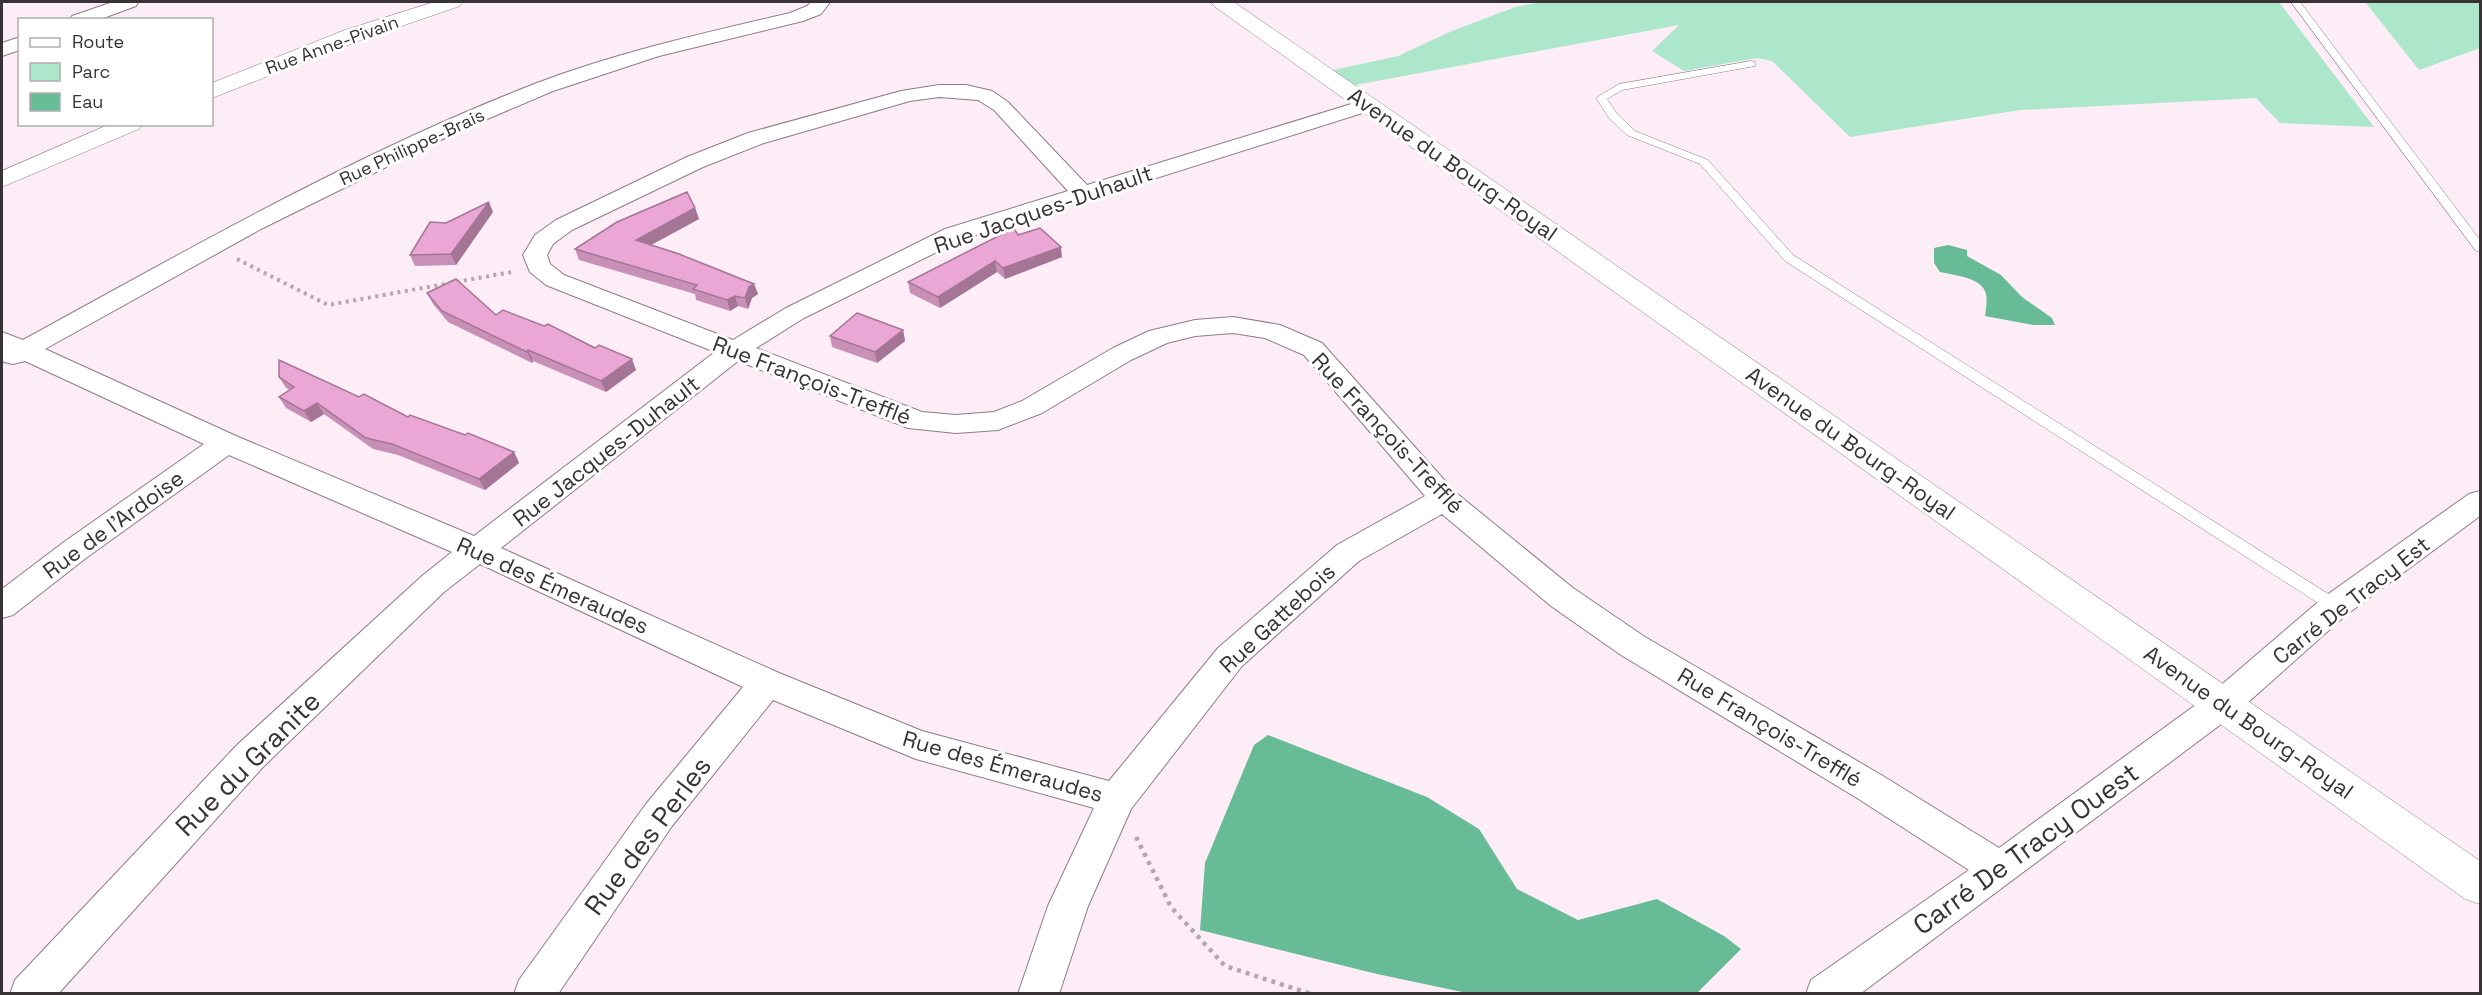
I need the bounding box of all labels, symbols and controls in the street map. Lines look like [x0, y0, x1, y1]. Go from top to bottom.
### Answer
street label: Rue Anne-Pivain [262, 10, 402, 79]
legend [18, 18, 213, 126]
text: Route [72, 30, 124, 53]
text: Parc [72, 60, 110, 83]
street label: Avenue du Bourg-Royal [1343, 81, 1563, 247]
text: Eau [72, 90, 103, 113]
street label: Rue Philippe-Brais [336, 103, 488, 190]
street label: Rue Jacques-Duhault [930, 158, 1156, 260]
street label: Rue François-Trefflé [709, 329, 915, 431]
street label: Rue François-Trefflé [1306, 347, 1470, 519]
street label: Avenue du Bourg-Royal [1741, 360, 1961, 526]
street label: Rue Jacques-Duhault [507, 369, 705, 533]
street label: Rue de l'Ardoise [37, 463, 189, 585]
street label: Rue des Émeraudes [453, 530, 653, 640]
street label: Carré De Tracy Est [2267, 530, 2435, 670]
street label: Rue Gattebois [1213, 557, 1341, 679]
street label: Avenue du Bourg-Royal [2139, 639, 2359, 805]
street label: Rue François-Trefflé [1673, 661, 1867, 793]
street label: Rue du Granite [168, 684, 328, 844]
street label: Rue des Émeraudes [899, 724, 1107, 808]
street label: Rue des Perles [577, 749, 719, 922]
street label: Carré De Tracy Ouest [1906, 755, 2146, 942]

